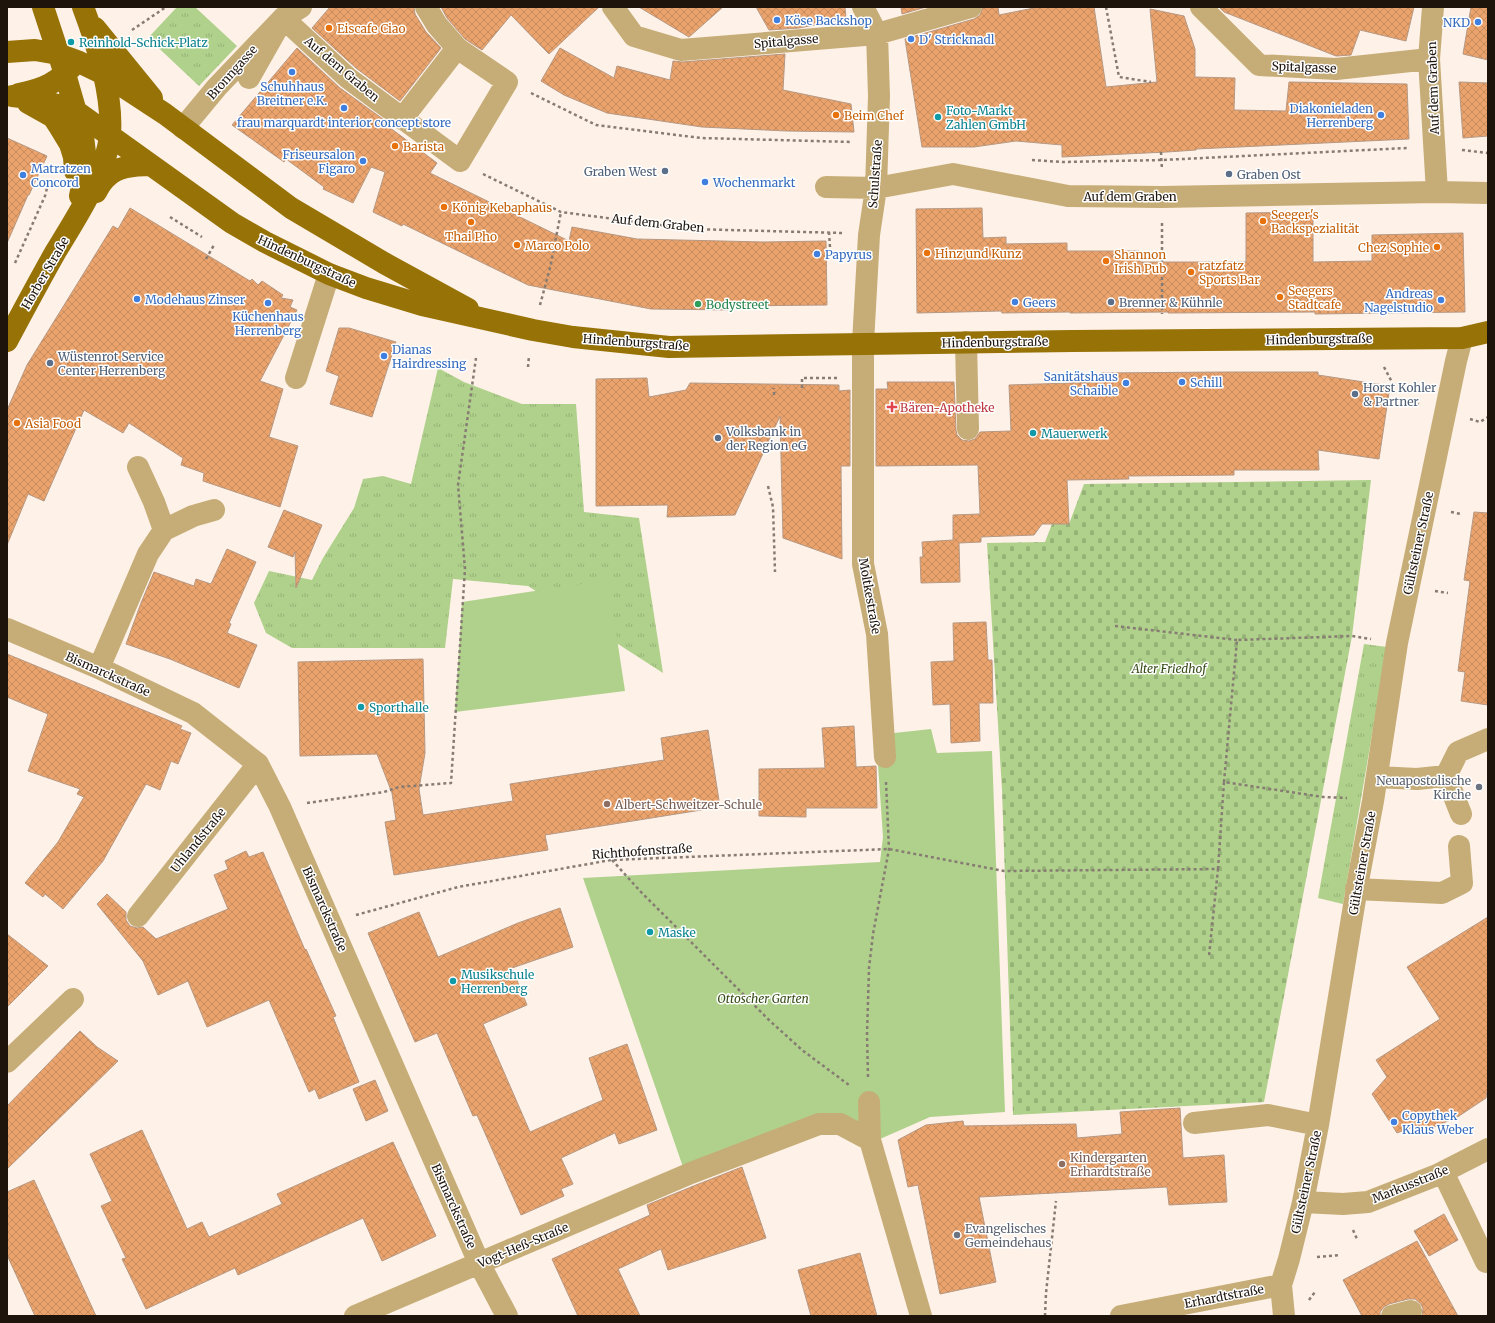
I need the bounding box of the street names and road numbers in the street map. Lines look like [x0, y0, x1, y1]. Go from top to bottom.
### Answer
street label: Spitalgasse [753, 31, 819, 51]
street label: Auf dem Graben [301, 33, 383, 105]
street label: Auf dem Graben [1424, 41, 1442, 136]
street label: Bronngasse [204, 42, 260, 102]
street label: Spitalgasse [1271, 58, 1337, 76]
street label: Schulstraße [865, 139, 885, 209]
street label: Auf dem Graben [1082, 189, 1177, 204]
street label: Auf dem Graben [610, 211, 705, 235]
street label: Hindenburgstraße [256, 232, 358, 290]
street label: Horber Straße [18, 234, 72, 312]
street label: Hindenburgstraße [582, 331, 690, 353]
street label: Hindenburgstraße [1266, 331, 1372, 347]
street label: Hindenburgstraße [942, 334, 1048, 350]
street label: Gültsteiner Straße [1400, 490, 1436, 596]
street label: Moltkestraße [856, 557, 884, 635]
street label: Bismarckstraße [63, 649, 153, 699]
street label: Uhlandstraße [167, 805, 229, 875]
street label: Gültsteiner Straße [1345, 810, 1379, 916]
street label: Richthofenstraße [591, 840, 693, 862]
street label: Bismarckstraße [300, 864, 350, 954]
street label: Gültsteiner Straße [1288, 1129, 1324, 1235]
street label: Bismarckstraße [429, 1161, 479, 1251]
street label: Markusstraße [1370, 1162, 1450, 1206]
street label: Vogt-Heß-Straße [475, 1219, 571, 1271]
street label: Erhardtstraße [1183, 1281, 1265, 1311]

